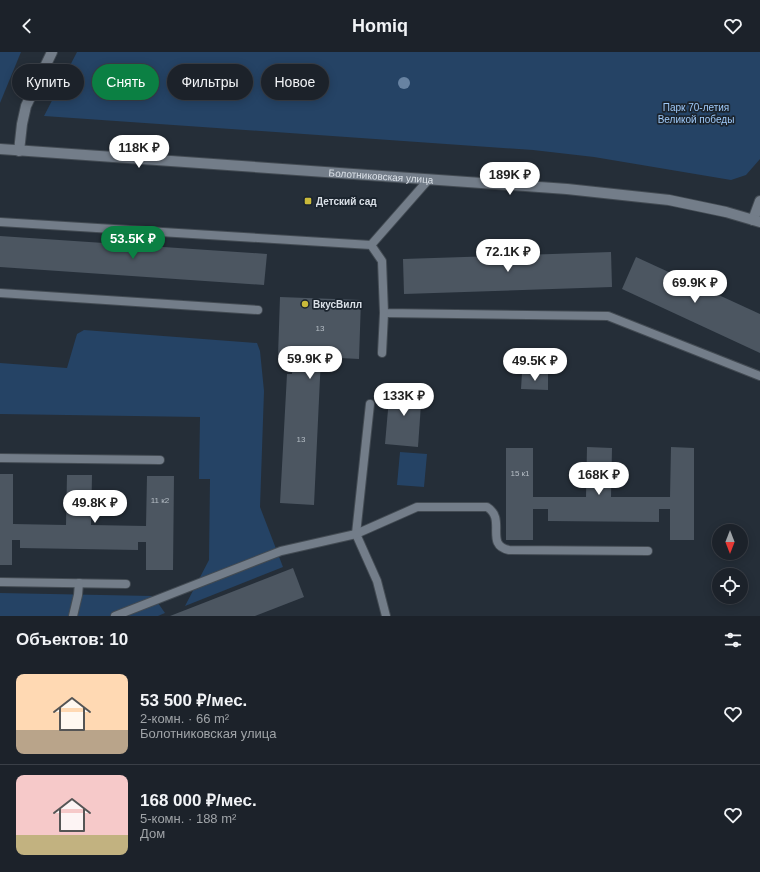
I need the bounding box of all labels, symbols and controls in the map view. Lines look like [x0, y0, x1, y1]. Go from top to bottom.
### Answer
icon: back [16, 15, 38, 37]
icon: heart [722, 15, 744, 37]
text: Homiq [352, 16, 408, 36]
chip: Купить [12, 64, 84, 100]
chip: Снять [92, 64, 159, 100]
chip: Фильтры [167, 64, 253, 100]
chip: Новое [261, 64, 329, 100]
park label: Парк 70-летия Великой победы [658, 102, 734, 125]
pin: 118K ₽ [106, 135, 172, 169]
text: 118K ₽ [118, 140, 160, 155]
pin: 189K ₽ [477, 162, 543, 196]
street label: Болотниковская улица [328, 167, 434, 185]
text: 189K ₽ [489, 167, 531, 182]
marker: Детский сад [303, 196, 313, 206]
place label: Детский сад [316, 196, 377, 207]
pin: 53.5K ₽ [96, 226, 170, 260]
text: 53.5K ₽ [110, 231, 156, 246]
pin: 72.1K ₽ [471, 239, 545, 273]
text: 72.1K ₽ [485, 244, 531, 259]
pin: 69.9K ₽ [658, 270, 732, 304]
text: 69.9K ₽ [672, 275, 718, 290]
marker: ВкусВилл [300, 299, 310, 309]
place label: ВкусВилл [313, 299, 362, 310]
house number: 13 [316, 324, 325, 333]
pin: 59.9K ₽ [273, 346, 347, 380]
pin: 49.5K ₽ [498, 348, 572, 382]
text: 59.9K ₽ [287, 351, 333, 366]
text: 49.5K ₽ [512, 353, 558, 368]
pin: 133K ₽ [371, 383, 437, 417]
text: 133K ₽ [383, 388, 425, 403]
house number: 13 [297, 435, 306, 444]
pin: 168K ₽ [566, 462, 632, 496]
text: 168K ₽ [578, 467, 620, 482]
house number: 15 к1 [510, 469, 530, 478]
pin: 49.8K ₽ [58, 490, 132, 524]
text: 49.8K ₽ [72, 495, 118, 510]
house number: 11 к2 [151, 496, 170, 505]
north arrow [712, 524, 748, 560]
map controls [712, 524, 748, 604]
button: locate [712, 568, 748, 604]
icon: filters [722, 629, 744, 651]
text: Объектов: 10 [16, 630, 128, 649]
icon: home [48, 690, 96, 738]
text: 53 500 ₽/мес. [140, 691, 247, 710]
icon: heart [722, 703, 744, 725]
text: 2-комн. · 66 m² [140, 711, 229, 726]
text: Болотниковская улица [140, 726, 276, 741]
icon: home [48, 791, 96, 839]
text: 168 000 ₽/мес. [140, 791, 257, 810]
icon: heart [722, 804, 744, 826]
text: 5-комн. · 188 m² [140, 811, 236, 826]
text: Дом [140, 826, 165, 841]

